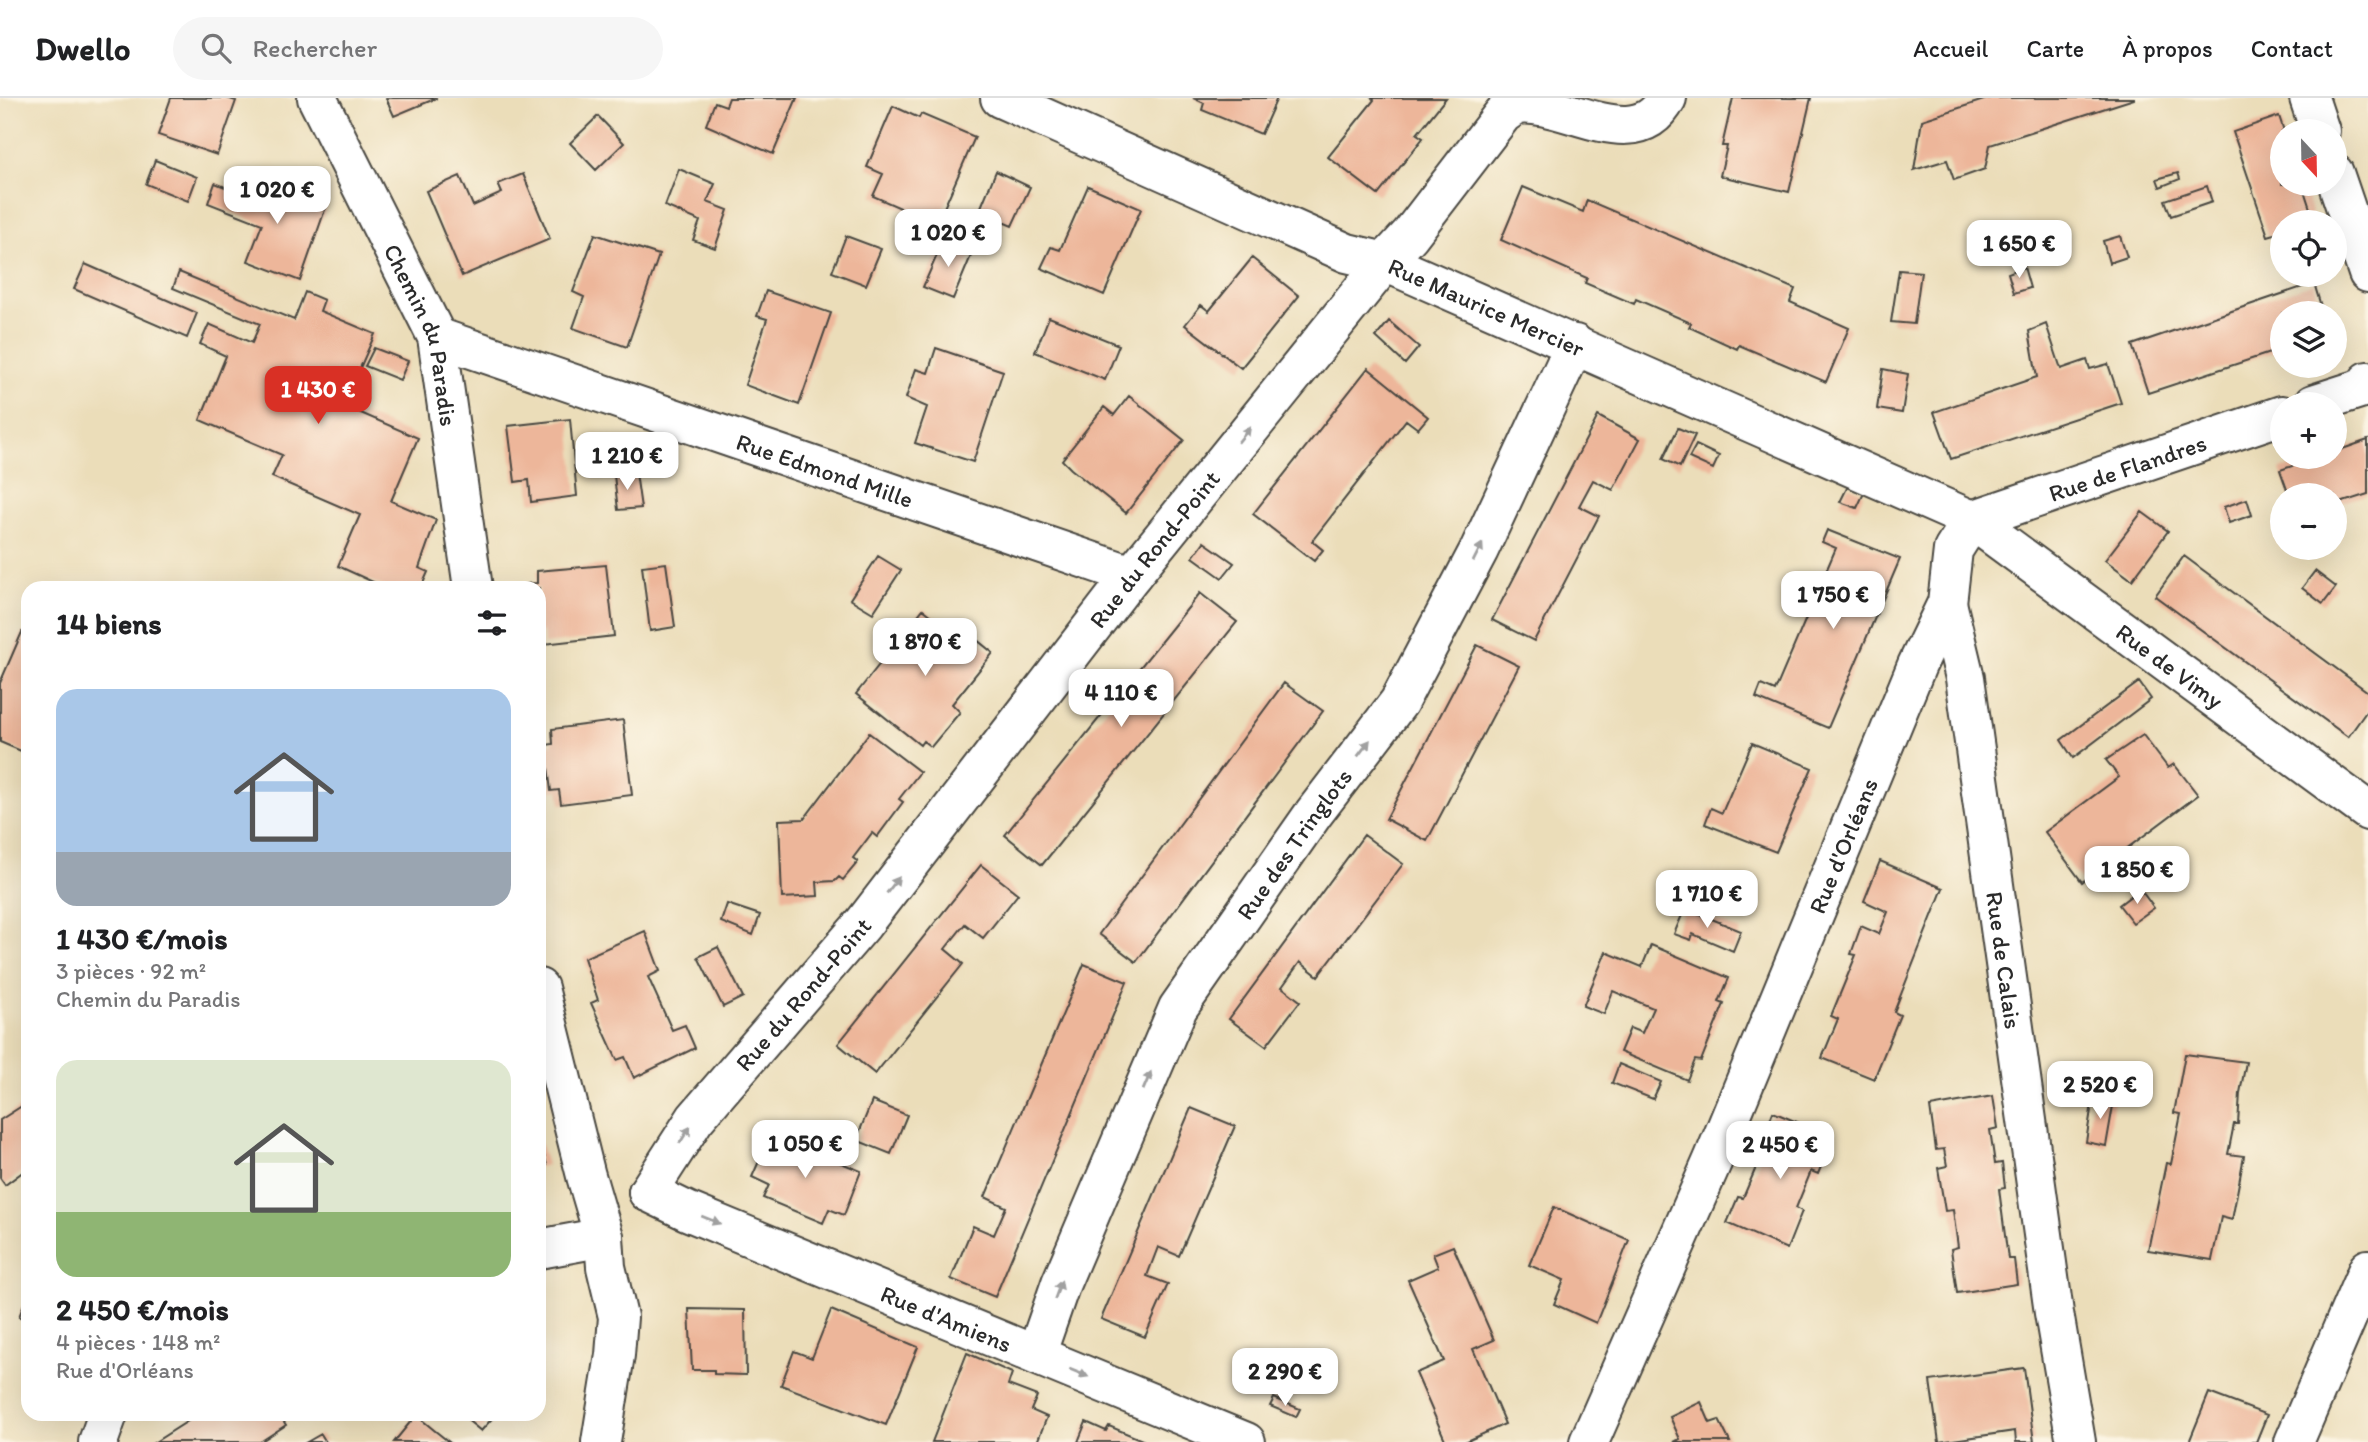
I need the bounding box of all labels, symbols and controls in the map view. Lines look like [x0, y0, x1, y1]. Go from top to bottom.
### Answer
search box [173, 17, 663, 80]
text: Dwello [35, 29, 131, 68]
icon: search [197, 29, 235, 67]
text: Rechercher [253, 32, 377, 64]
text: Accueil [1913, 34, 1988, 63]
text: Carte [2026, 34, 2084, 63]
text: À propos [2122, 34, 2213, 63]
text: Contact [2251, 34, 2333, 63]
north arrow [2270, 119, 2347, 196]
map controls [2270, 119, 2347, 560]
pin: 1 020 € [212, 166, 342, 226]
text: 1 020 € [240, 175, 314, 203]
pin: 1 020 € [883, 209, 1013, 269]
button: locate [2270, 210, 2347, 287]
text: 1 020 € [911, 218, 985, 246]
pin: 1 650 € [1954, 220, 2084, 280]
text: 1 650 € [1983, 229, 2055, 257]
street label: Chemin du Paradis [378, 239, 464, 428]
street label: Rue Maurice Mercier [1384, 251, 1589, 362]
button: layers [2270, 301, 2347, 378]
pin: 1 430 € [253, 366, 383, 426]
text: 1 430 € [281, 375, 355, 403]
button: + [2270, 392, 2347, 469]
street label: Rue Edmond Mille [733, 426, 917, 514]
one-way arrow [1237, 427, 1252, 445]
street label: Rue de Flandres [2045, 427, 2210, 508]
pin: 1 210 € [562, 432, 692, 492]
text: 1 210 € [591, 441, 663, 469]
street label: Rue du Rond-Point [1082, 464, 1226, 633]
button: − [2270, 483, 2347, 560]
one-way arrow [1472, 542, 1483, 562]
pin: 1 750 € [1768, 572, 1898, 631]
text: 1 750 € [1797, 580, 1869, 608]
icon: filters [473, 604, 511, 642]
text: 14 biens [56, 605, 162, 642]
street label: Rue de Vimy [2111, 617, 2230, 715]
pin: 1 870 € [860, 618, 990, 678]
text: 1 870 € [889, 627, 961, 655]
pin: 4 110 € [1056, 670, 1186, 729]
text: 4 110 € [1085, 678, 1157, 706]
icon: home [221, 734, 347, 860]
one-way arrow [1356, 739, 1370, 757]
street label: Rue des Tringlots [1230, 762, 1358, 925]
street label: Rue d'Orléans [1802, 774, 1883, 918]
pin: 1 850 € [2072, 846, 2202, 906]
text: 1 850 € [2100, 855, 2174, 883]
pin: 1 710 € [1642, 870, 1772, 930]
one-way arrow [886, 876, 900, 894]
text: 1 710 € [1672, 879, 1742, 907]
street label: Rue de Calais [1981, 890, 2028, 1031]
street label: Rue du Rond-Point [729, 911, 877, 1077]
text: 1 430 €/mois [56, 920, 228, 957]
text: 3 pièces · 92 m² [56, 957, 206, 985]
text: Chemin du Paradis [56, 985, 240, 1013]
pin: 2 520 € [2035, 1062, 2165, 1121]
text: 2 520 € [2063, 1070, 2137, 1098]
one-way arrow [1141, 1071, 1153, 1091]
icon: home [221, 1105, 347, 1231]
pin: 1 050 € [740, 1121, 870, 1180]
pin: 2 450 € [1715, 1122, 1845, 1181]
one-way arrow [679, 1125, 692, 1144]
text: 1 050 € [768, 1129, 842, 1157]
text: 2 450 € [1742, 1130, 1818, 1158]
one-way arrow [700, 1215, 721, 1226]
street label: Rue d'Amiens [877, 1278, 1016, 1358]
one-way arrow [1053, 1280, 1064, 1301]
text: 2 450 €/mois [56, 1291, 229, 1328]
text: 4 pièces · 148 m² [56, 1328, 220, 1356]
pin: 2 290 € [1220, 1348, 1350, 1408]
text: Rue d'Orléans [56, 1356, 194, 1384]
text: 2 290 € [1248, 1357, 1322, 1385]
one-way arrow [1069, 1367, 1090, 1378]

